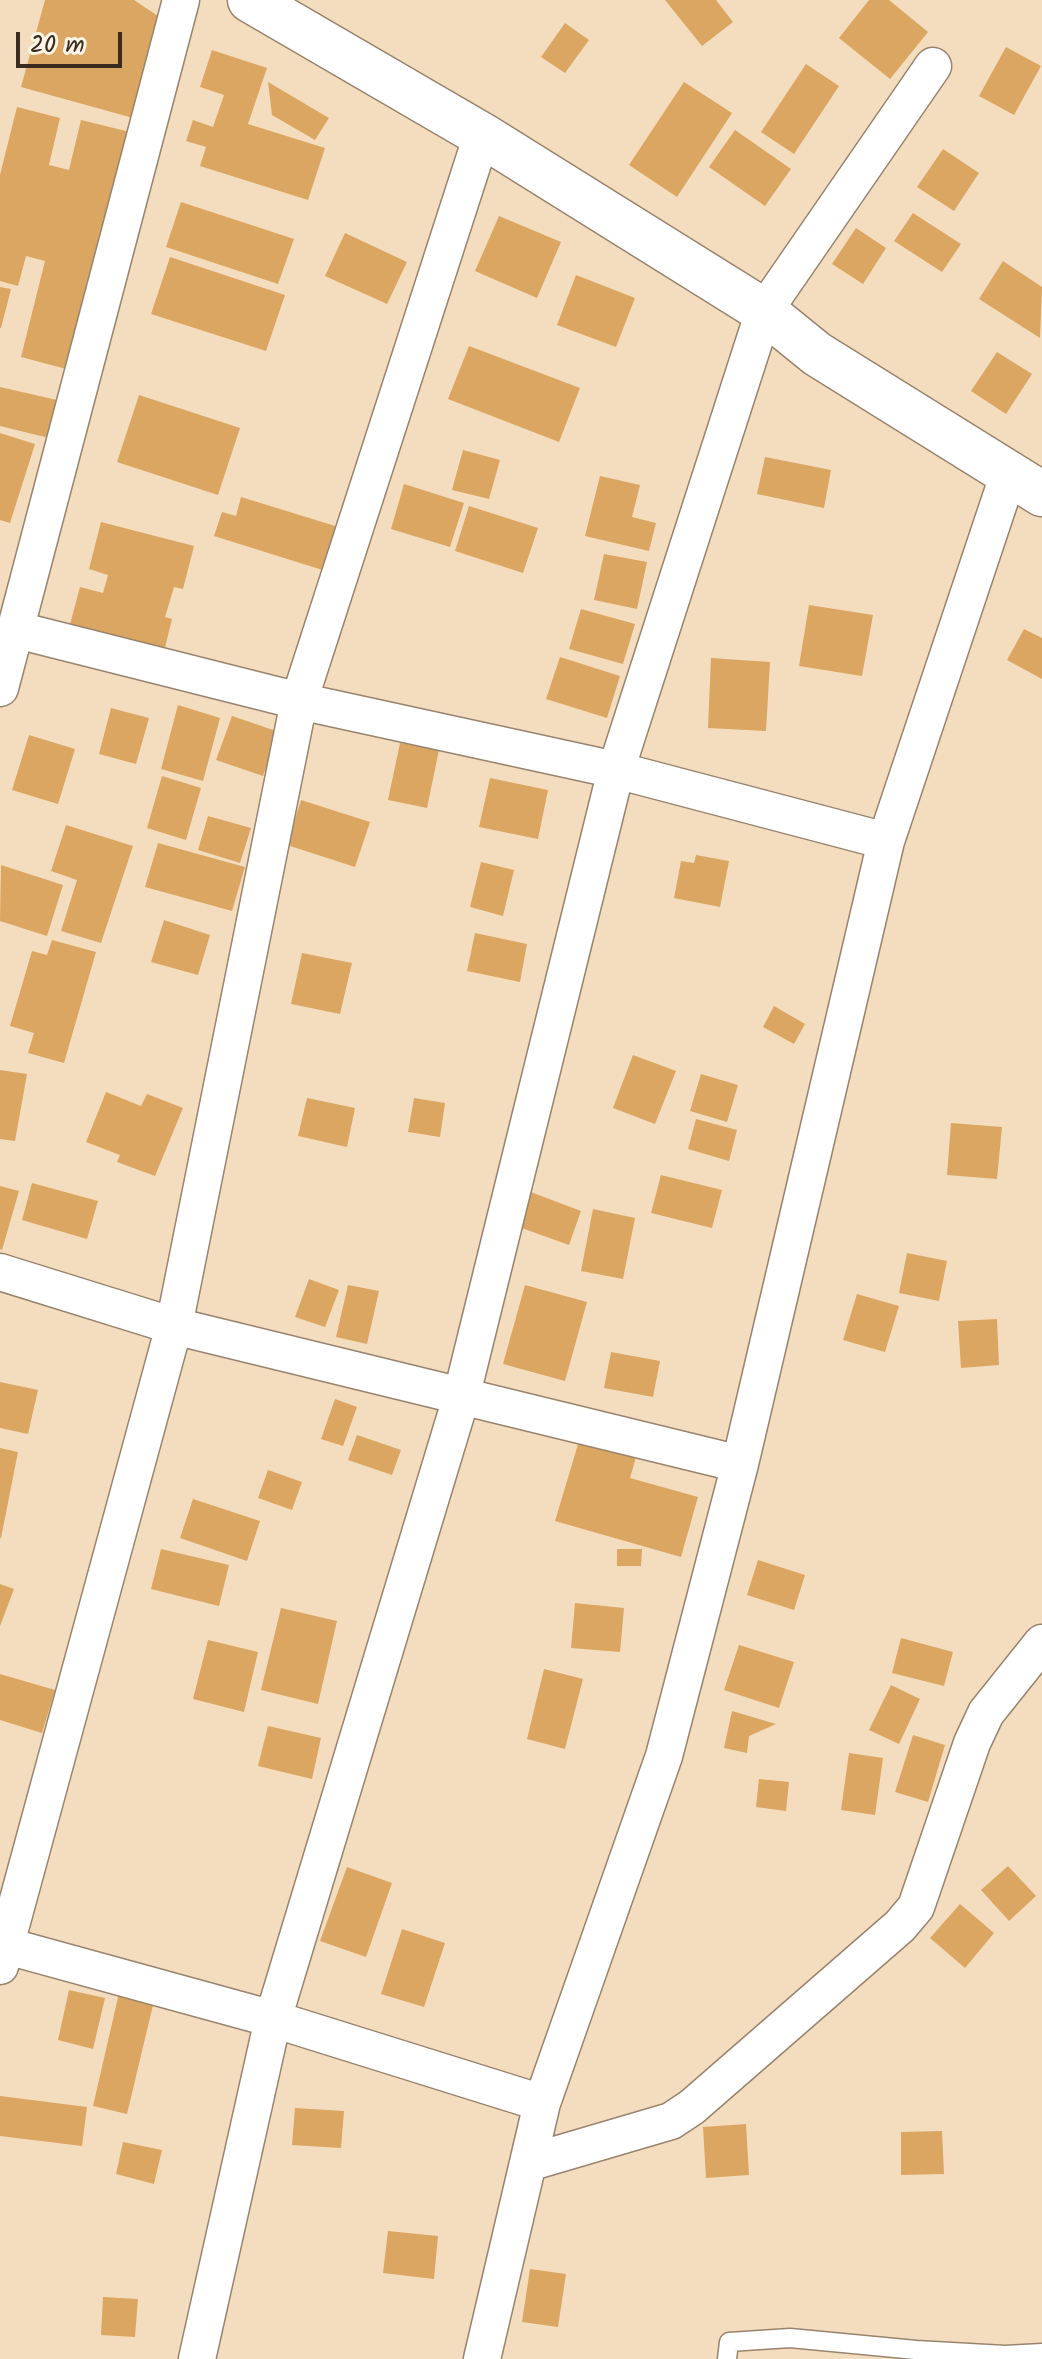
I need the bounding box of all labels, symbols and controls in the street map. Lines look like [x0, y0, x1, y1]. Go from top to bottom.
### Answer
scale bar [20, 16, 126, 66]
text: 20 m [30, 26, 85, 65]

